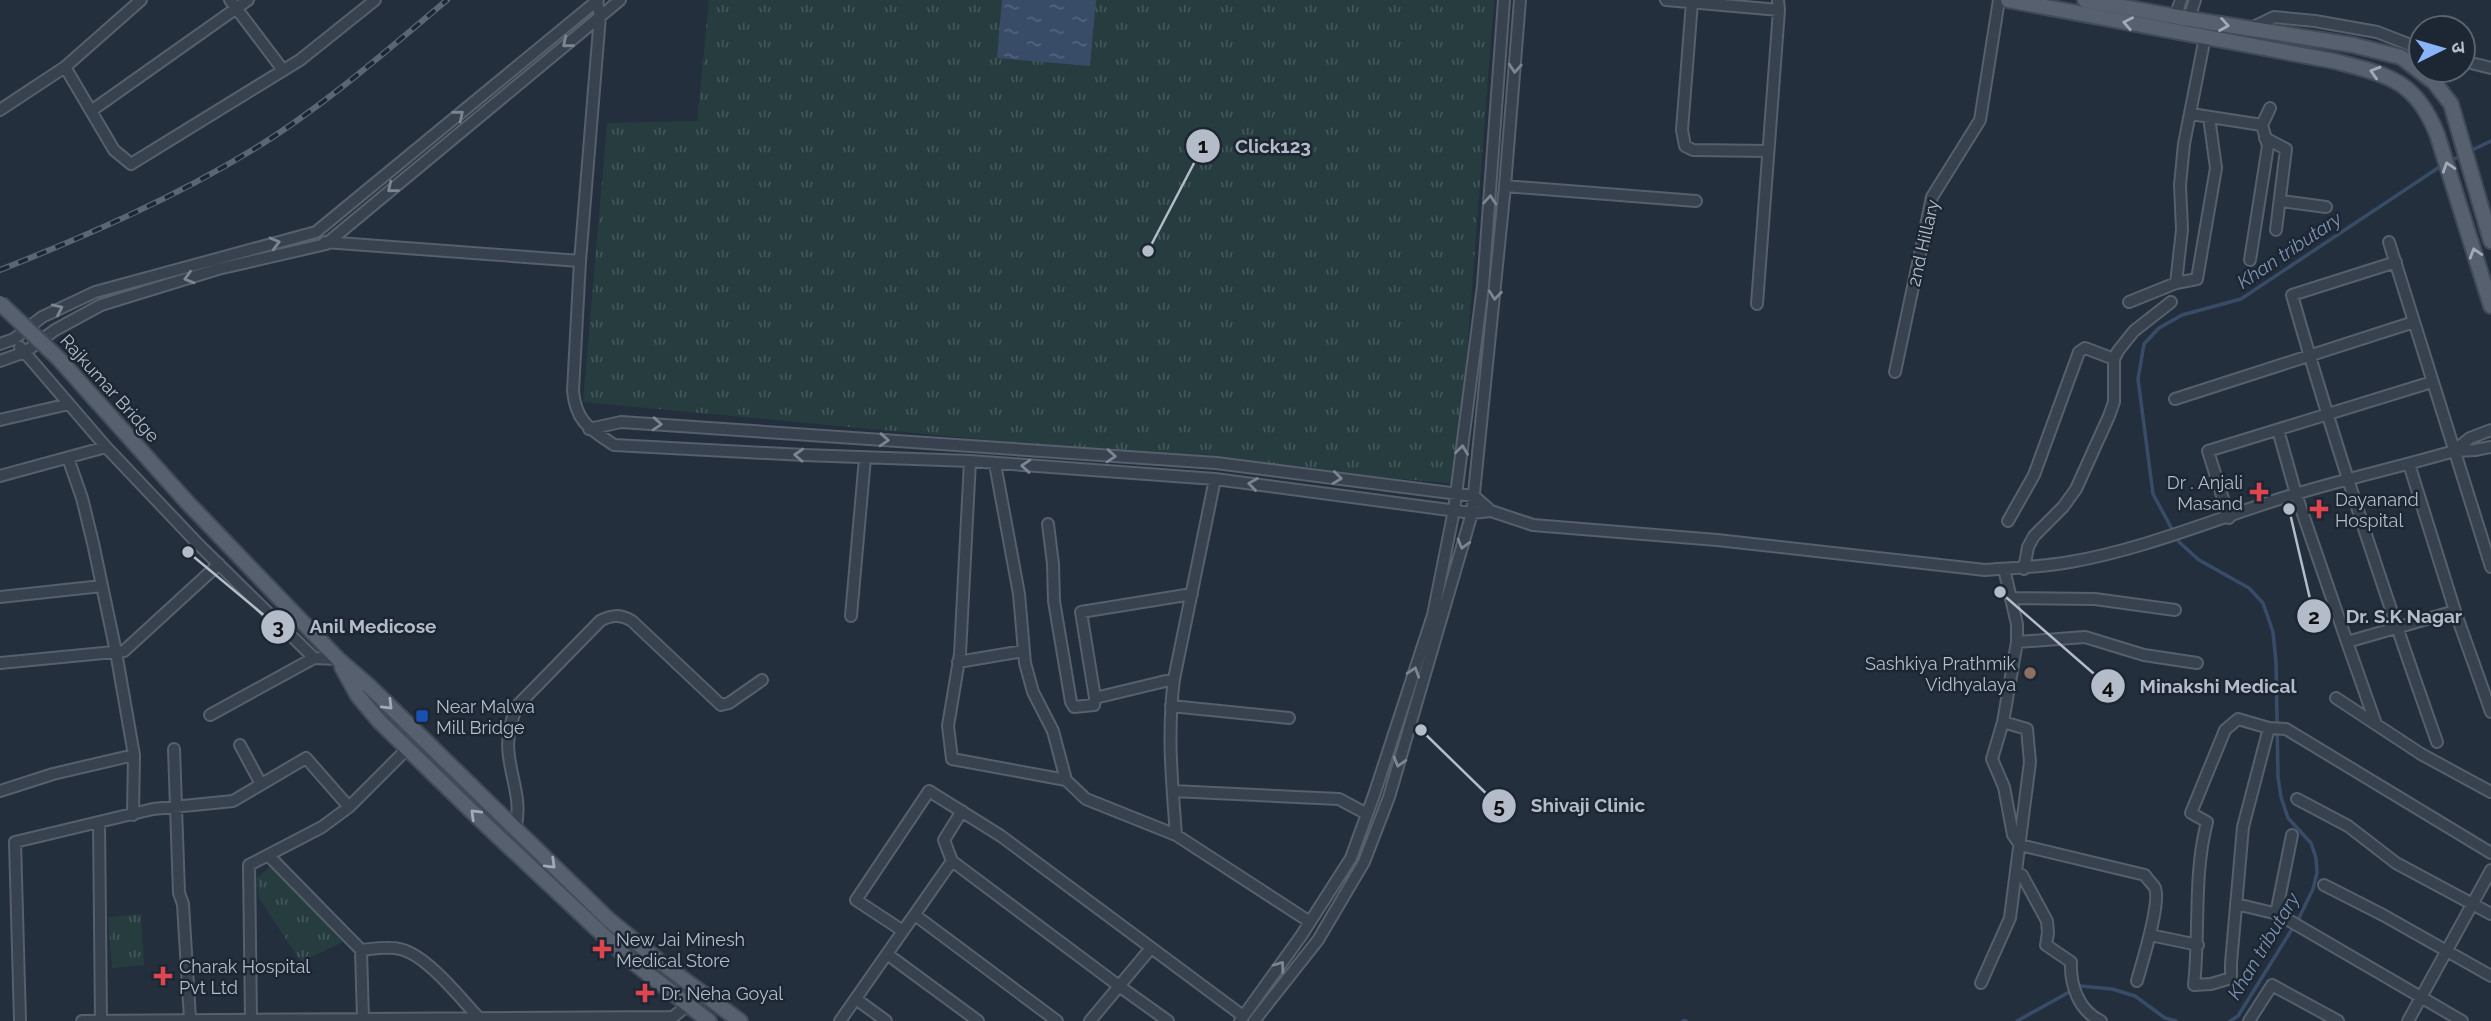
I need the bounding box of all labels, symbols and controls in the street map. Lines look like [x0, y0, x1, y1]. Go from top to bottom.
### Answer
north arrow [2407, 14, 2477, 84]
one-way arrow [2122, 16, 2134, 31]
one-way arrow [2218, 17, 2230, 32]
one-way arrow [563, 35, 576, 47]
text: उ [2447, 41, 2470, 55]
one-way arrow [1508, 63, 1523, 74]
one-way arrow [2369, 66, 2381, 81]
one-way arrow [450, 111, 463, 123]
callout: Click123 [1186, 126, 1325, 166]
text: 1 [1198, 133, 1208, 158]
text: Click123 [1235, 135, 1311, 157]
one-way arrow [2442, 162, 2456, 174]
one-way arrow [387, 179, 399, 192]
one-way arrow [1482, 194, 1497, 205]
street label: 2nd Hillary [1903, 197, 1943, 289]
water label: Khan tributary [2233, 207, 2346, 293]
one-way arrow [269, 237, 281, 251]
one-way arrow [2468, 247, 2483, 259]
one-way arrow [184, 269, 196, 284]
one-way arrow [1487, 289, 1502, 300]
one-way arrow [50, 303, 63, 317]
street label: Rajkumar Bridge [56, 330, 164, 446]
one-way arrow [652, 416, 663, 431]
one-way arrow [879, 432, 890, 447]
one-way arrow [1454, 444, 1469, 456]
one-way arrow [794, 448, 805, 463]
one-way arrow [1105, 448, 1116, 463]
one-way arrow [1021, 459, 1032, 474]
one-way arrow [1331, 471, 1343, 486]
place label: Dr . Anjali Masand [2167, 472, 2243, 514]
one-way arrow [1247, 476, 1259, 491]
marker: Dr . Anjali Masand [2249, 482, 2269, 502]
place label: Dayanand Hospital [2335, 489, 2419, 531]
marker: Dayanand Hospital [2309, 499, 2329, 519]
one-way arrow [1457, 538, 1472, 550]
callout: Dr. S.K Nagar [2297, 596, 2476, 636]
text: 2 [2308, 604, 2320, 629]
text: Dr. S.K Nagar [2346, 605, 2463, 627]
callout: Anil Medicose [260, 607, 450, 647]
text: 3 [272, 614, 284, 639]
text: Anil Medicose [310, 615, 436, 637]
place label: Sashkiya Prathmik Vidhyalaya [1865, 653, 2016, 695]
marker: Sashkiya Prathmik Vidhyalaya [2022, 665, 2038, 681]
one-way arrow [1406, 666, 1420, 679]
callout: Minakshi Medical [2090, 666, 2310, 706]
text: 4 [2102, 674, 2114, 699]
text: Minakshi Medical [2140, 675, 2297, 697]
place label: Near Malwa Mill Bridge [436, 696, 535, 738]
one-way arrow [380, 697, 393, 710]
marker: Near Malwa Mill Bridge [414, 708, 430, 724]
one-way arrow [1392, 756, 1407, 768]
callout: Shivaji Clinic [1482, 786, 1659, 826]
text: 5 [1493, 793, 1505, 818]
text: Shivaji Clinic [1531, 794, 1645, 816]
one-way arrow [471, 810, 483, 822]
one-way arrow [542, 856, 555, 869]
water label: Khan tributary [2222, 888, 2304, 1003]
place label: New Jai Minesh Medical Store [616, 929, 745, 971]
marker: New Jai Minesh Medical Store [594, 941, 610, 957]
place label: Charak Hospital Pvt Ltd [179, 956, 310, 998]
one-way arrow [1272, 961, 1284, 974]
marker: Charak Hospital Pvt Ltd [153, 966, 173, 986]
marker: Dr. Neha Goyal [635, 983, 655, 1003]
place label: Dr. Neha Goyal [661, 983, 783, 1004]

